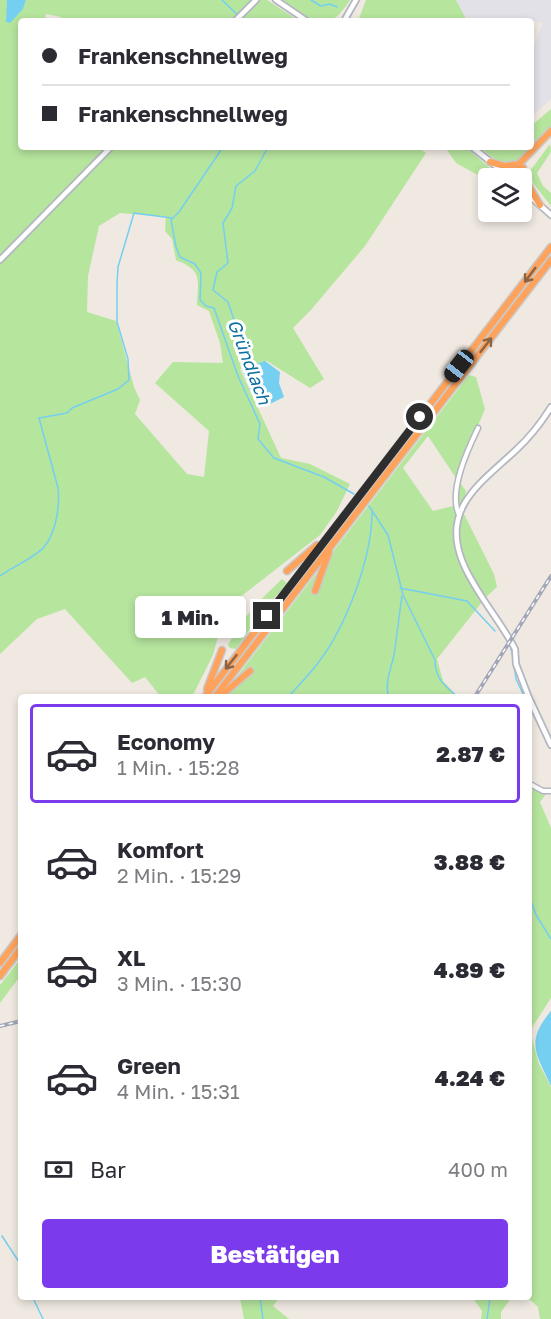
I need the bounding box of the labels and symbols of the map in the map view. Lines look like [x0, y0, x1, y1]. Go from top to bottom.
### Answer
one-way arrow [523, 266, 536, 282]
water label: Gründlach [224, 316, 277, 408]
one-way arrow [479, 337, 492, 353]
car [441, 346, 477, 386]
route start [406, 403, 433, 430]
callout: 1 Min. [135, 595, 246, 637]
route end [253, 602, 280, 629]
one-way arrow [225, 654, 238, 670]

